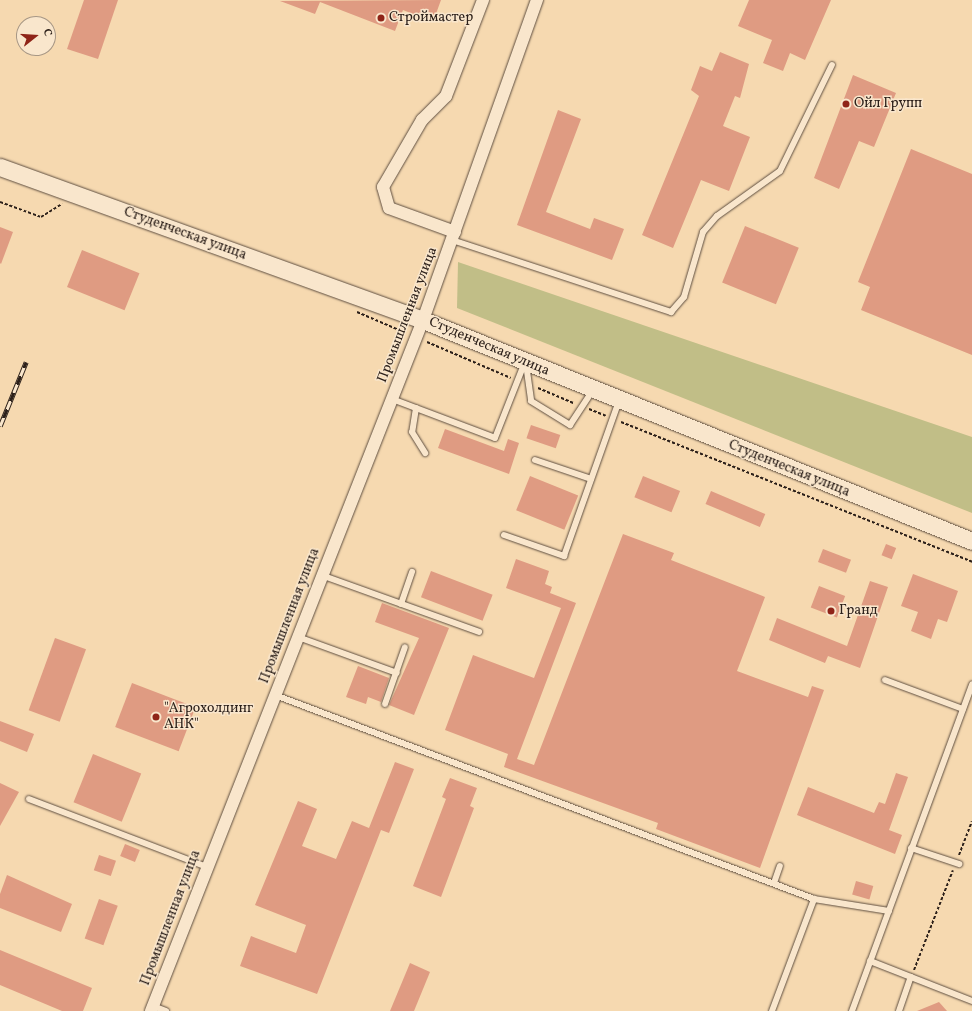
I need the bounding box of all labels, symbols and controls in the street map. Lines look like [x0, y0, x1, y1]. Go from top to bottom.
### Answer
place label: Строймастер [389, 10, 473, 26]
marker: Строймастер [376, 13, 386, 23]
north arrow [16, 16, 56, 56]
text: С [39, 27, 55, 38]
place label: Ойл Групп [854, 96, 922, 112]
marker: Ойл Групп [841, 99, 851, 109]
street label: Студенческая улица [121, 204, 249, 264]
street label: Промышленная улица [374, 245, 442, 385]
street label: Студенческая улица [426, 314, 552, 380]
street label: Студенческая улица [726, 437, 852, 501]
street label: Промышленная улица [256, 546, 324, 686]
place label: Гранд [839, 603, 878, 619]
marker: Гранд [826, 606, 836, 616]
place label: "Агрохолдинг АНК" [164, 701, 253, 734]
marker: "Агрохолдинг АНК" [151, 712, 161, 722]
street label: Промышленная улица [137, 848, 205, 988]

